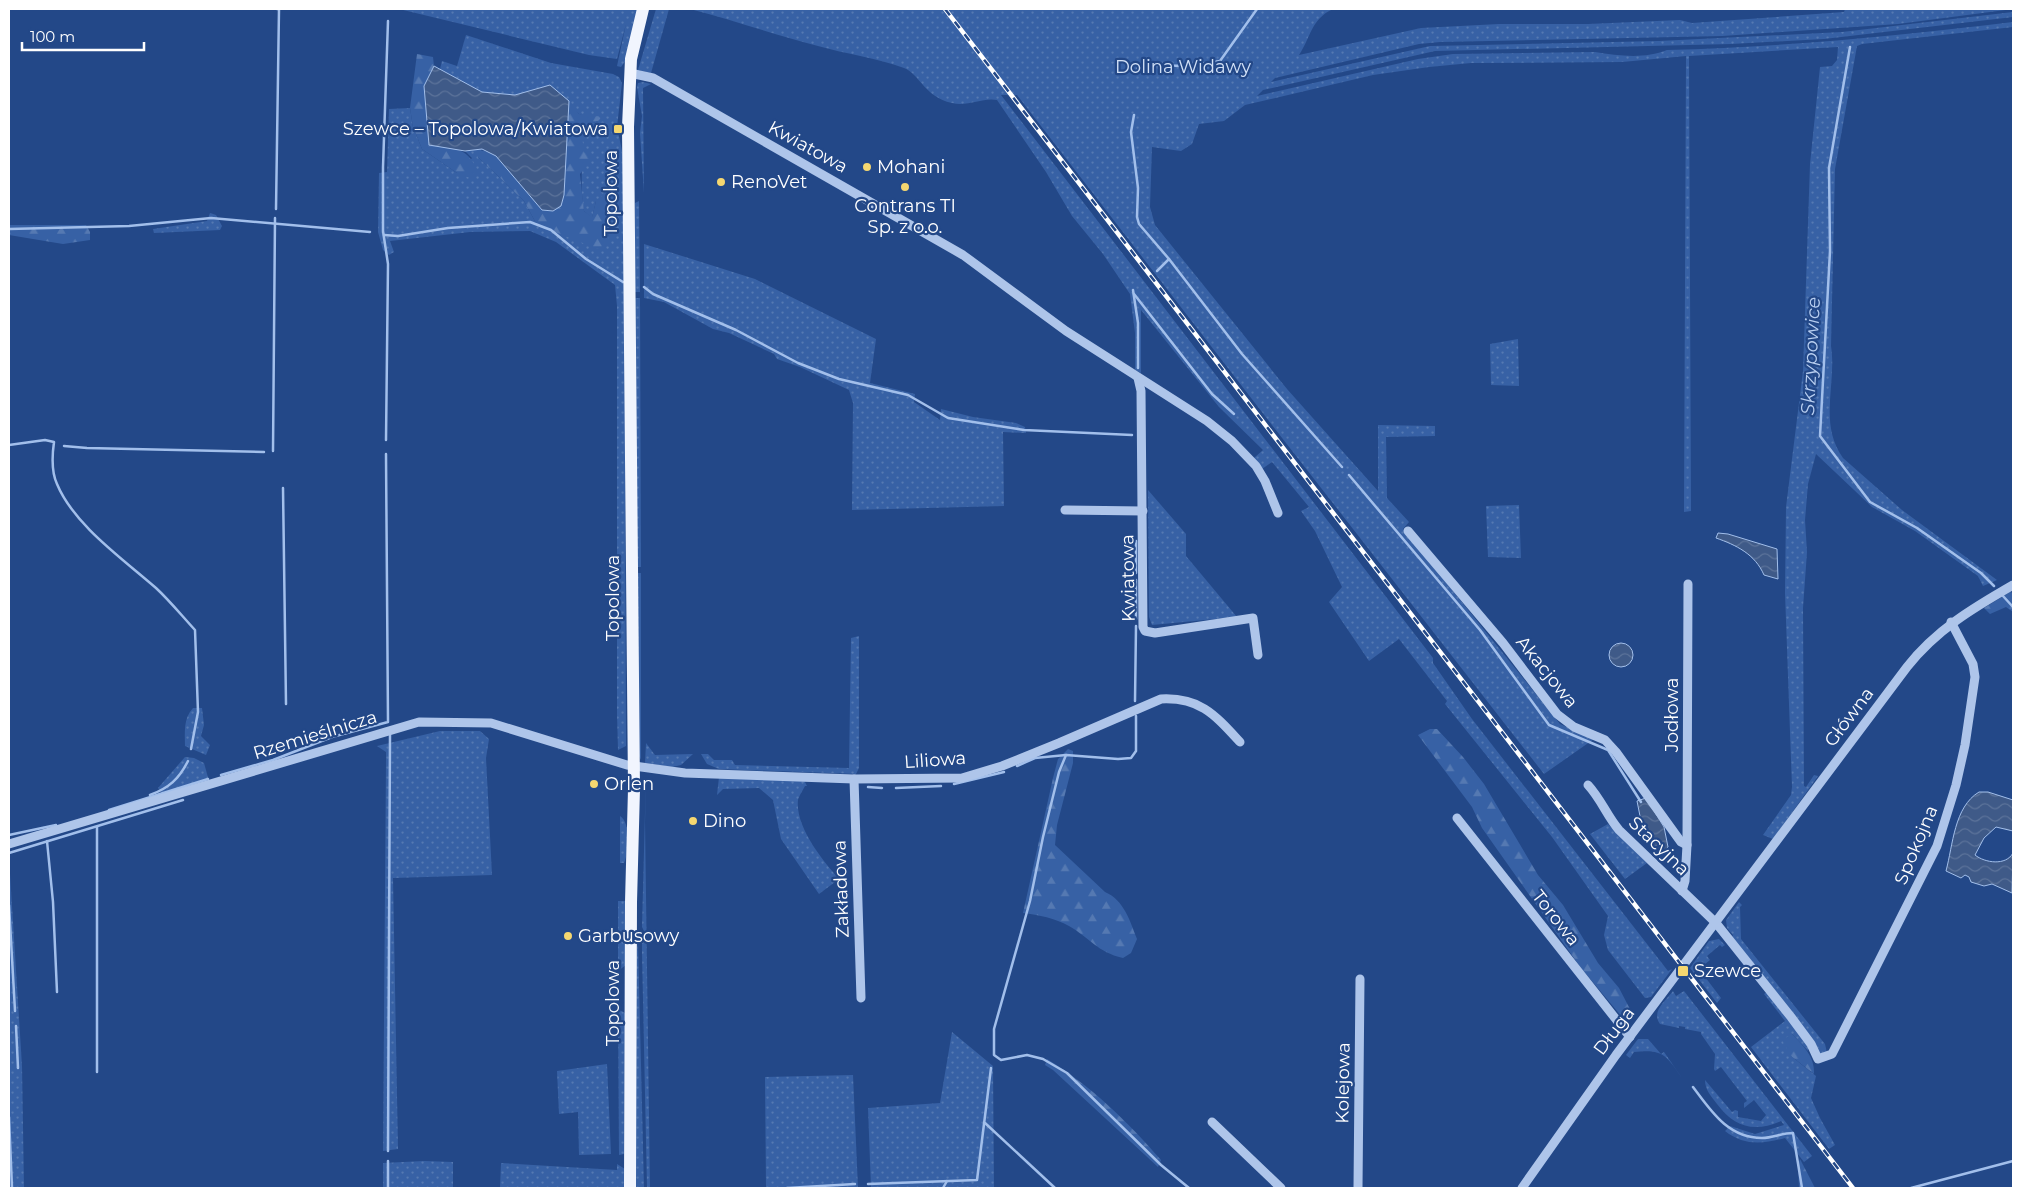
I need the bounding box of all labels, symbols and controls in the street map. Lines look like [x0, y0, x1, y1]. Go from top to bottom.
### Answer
scale bar [22, 20, 145, 52]
text: 100 m [30, 27, 75, 46]
park label: Dolina Widawy [1115, 56, 1251, 78]
street label: Kwiatowa [764, 116, 852, 178]
place label: Szewce – Topolowa/Kwiatowa [343, 118, 608, 140]
marker: Szewce – Topolowa/Kwiatowa [612, 123, 624, 135]
street label: Topolowa [600, 150, 622, 236]
place label: Mohani [877, 156, 945, 178]
marker: Mohani [861, 161, 873, 173]
place label: RenoVet [731, 171, 807, 193]
marker: RenoVet [715, 176, 727, 188]
marker: Contrans TI Sp. z o.o. [899, 181, 911, 193]
place label: Contrans TI Sp. z o.o. [854, 195, 956, 238]
water label: Skrzypowice [1796, 296, 1825, 416]
street label: Kwiatowa [1116, 534, 1140, 622]
street label: Topolowa [602, 555, 624, 641]
street label: Akacjowa [1511, 632, 1583, 712]
street label: Jodłowa [1661, 678, 1683, 753]
street label: Główna [1820, 683, 1878, 751]
street label: Rzemieślnicza [250, 706, 380, 764]
street label: Liliowa [903, 747, 967, 773]
place label: Orlen [604, 773, 654, 795]
marker: Orlen [588, 778, 600, 790]
street label: Spokojna [1889, 802, 1943, 888]
place label: Dino [703, 810, 746, 832]
street label: Stacyjna [1624, 812, 1694, 880]
marker: Dino [687, 815, 699, 827]
street label: Zakładowa [828, 840, 854, 938]
street label: Torowa [1527, 886, 1585, 950]
place label: Garbusowy [578, 925, 679, 947]
marker: Garbusowy [562, 930, 574, 942]
street label: Topolowa [602, 960, 624, 1046]
place label: Szewce [1694, 960, 1761, 982]
marker: Szewce [1676, 964, 1690, 978]
street label: Długa [1589, 1002, 1639, 1060]
street label: Kolejowa [1331, 1042, 1355, 1124]

